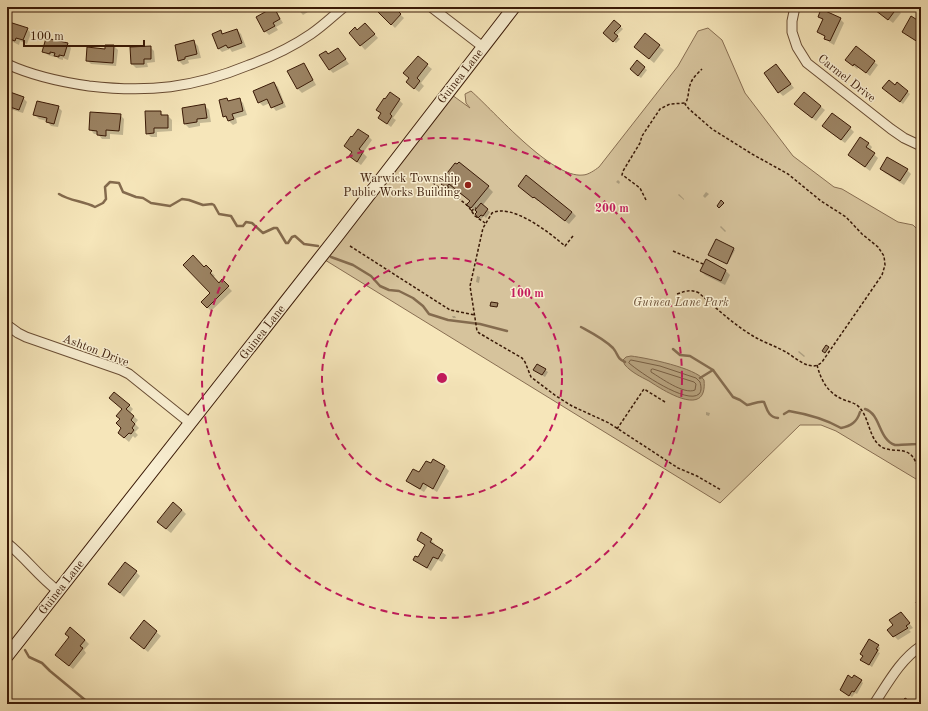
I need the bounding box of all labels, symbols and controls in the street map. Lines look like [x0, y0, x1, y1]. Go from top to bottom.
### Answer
scale bar [24, 22, 144, 48]
text: 100 m [30, 31, 64, 43]
street label: Guinea Lane [436, 47, 486, 106]
street label: Carmel Drive [815, 53, 878, 105]
place label: Warwick Township Public Works Building [343, 173, 461, 199]
marker: Warwick Township Public Works Building [463, 180, 473, 190]
text: 200 m [595, 203, 629, 215]
text: 100 m [510, 288, 544, 300]
park label: Guinea Lane Park [633, 297, 729, 309]
street label: Guinea Lane [238, 303, 288, 362]
street label: Ashton Drive [61, 333, 131, 369]
centre of rings [435, 371, 449, 385]
street label: Guinea Lane [37, 558, 87, 617]

